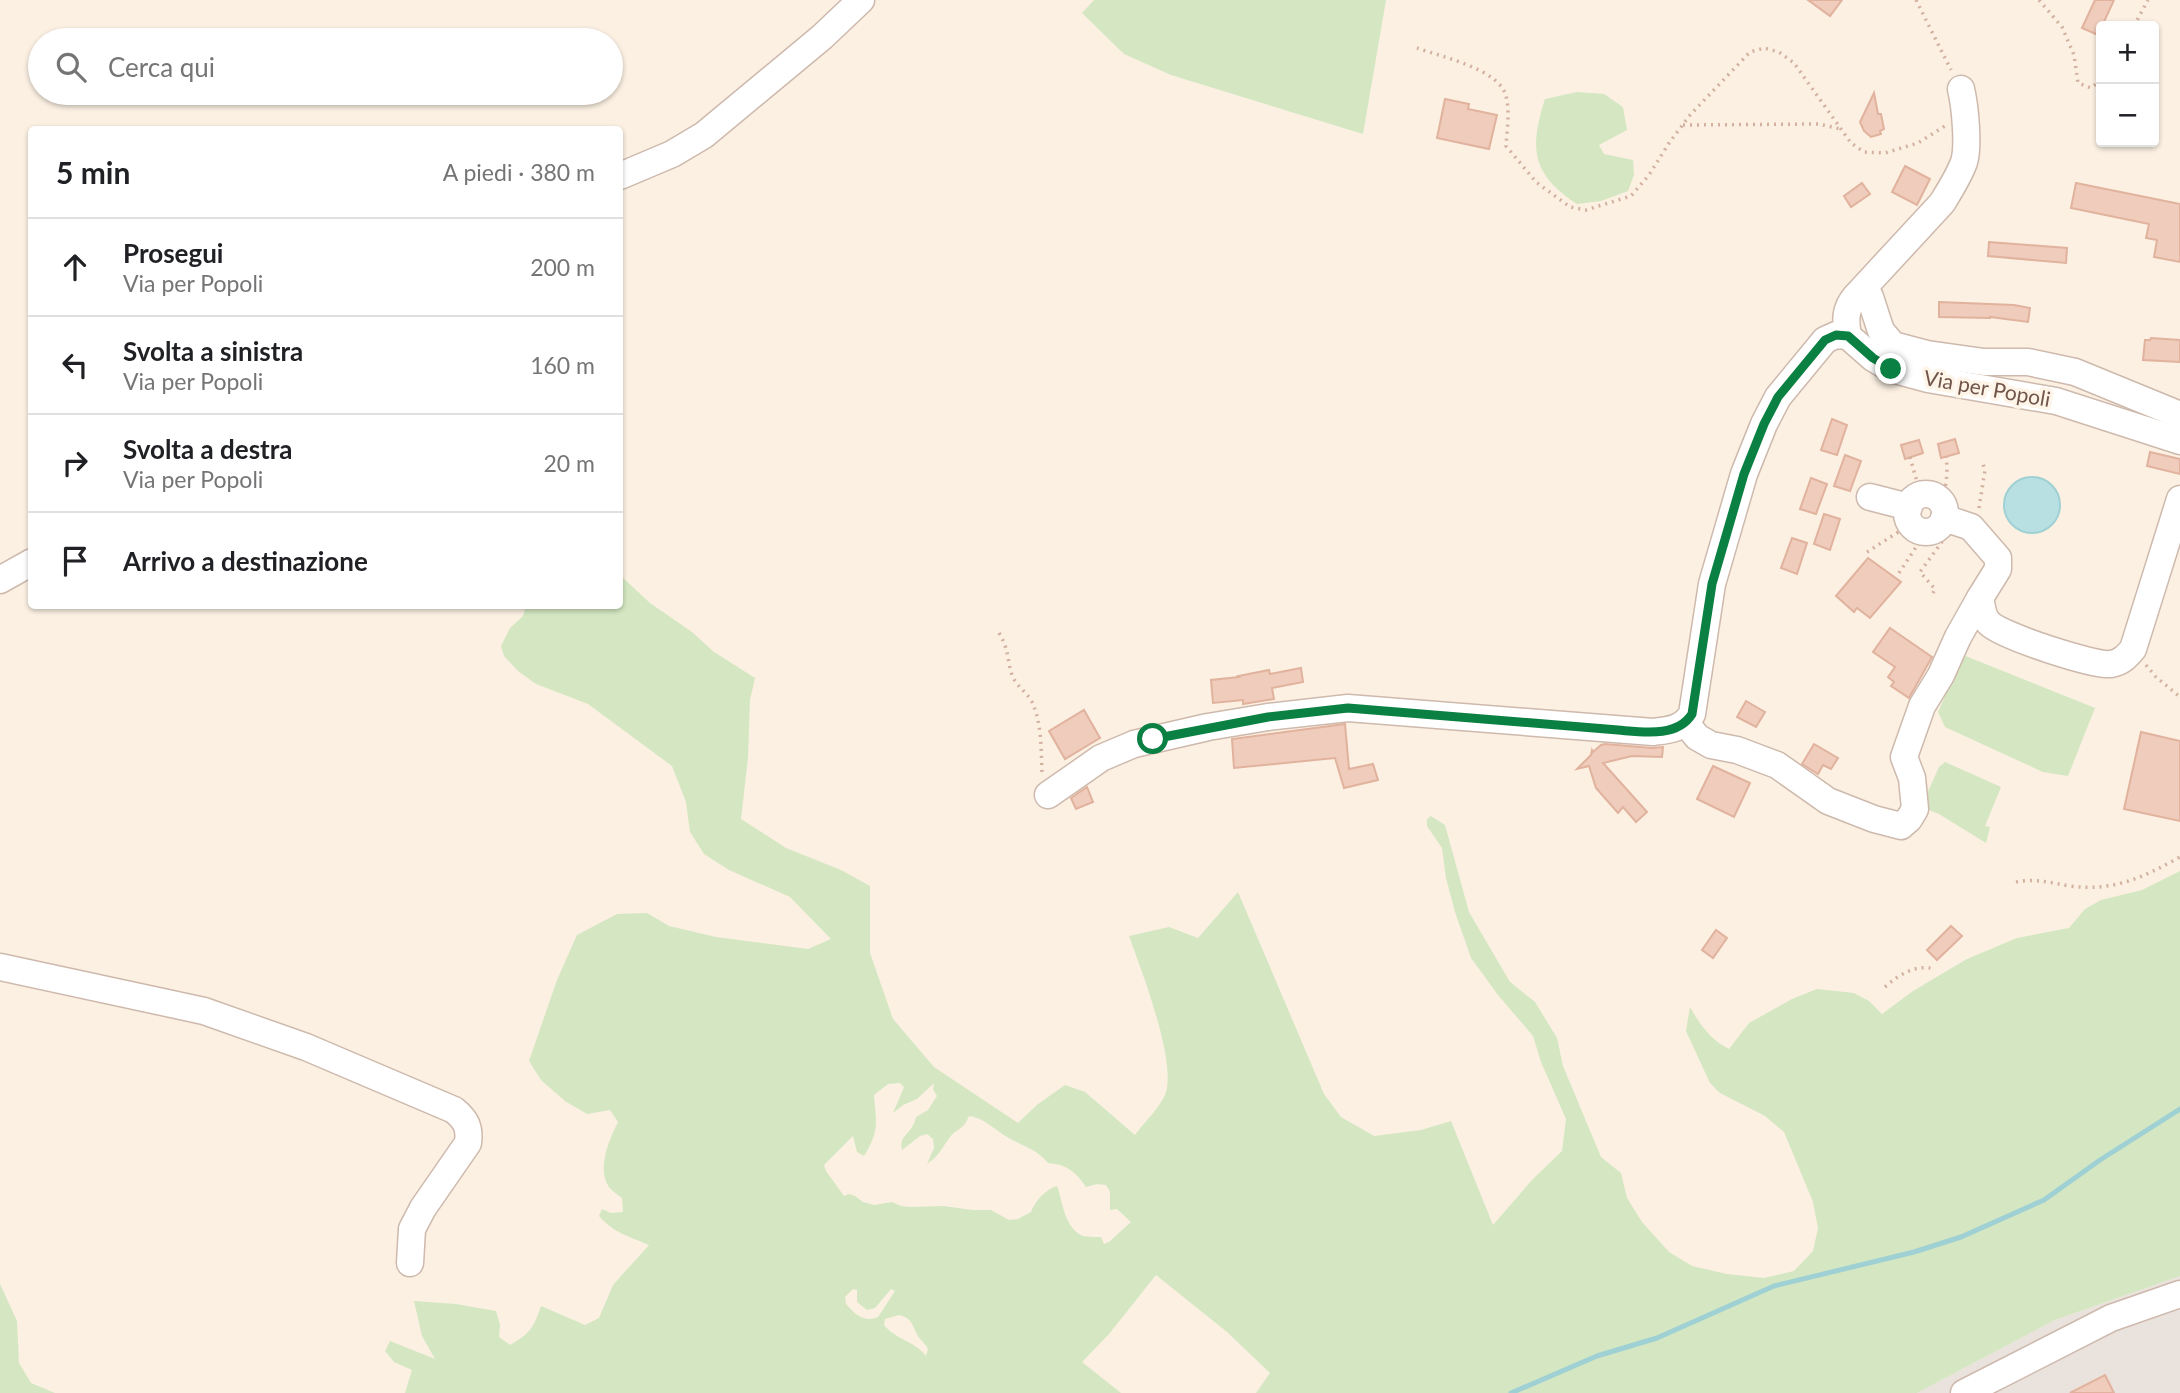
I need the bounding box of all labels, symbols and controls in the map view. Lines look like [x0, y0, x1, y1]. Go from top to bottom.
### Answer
map controls [2096, 21, 2159, 147]
button: + [2096, 21, 2159, 84]
search box [28, 28, 623, 105]
icon: search [52, 48, 90, 86]
text: Cerca qui [108, 51, 215, 83]
button: − [2096, 84, 2159, 147]
text: 5 min [56, 154, 130, 190]
text: A piedi · 380 m [443, 158, 595, 186]
text: Prosegui [123, 237, 223, 269]
icon: ahead [56, 248, 94, 286]
text: 200 m [530, 253, 595, 281]
text: Via per Popoli [123, 269, 263, 297]
text: Svolta a sinistra [123, 335, 303, 367]
icon: left [56, 346, 94, 384]
text: 160 m [530, 351, 595, 379]
route end [1875, 353, 1906, 384]
street label: Via per Popoli [1922, 364, 2053, 411]
text: Via per Popoli [123, 367, 263, 395]
text: Svolta a destra [123, 433, 293, 465]
icon: right [56, 444, 94, 482]
text: 20 m [544, 449, 595, 477]
text: Via per Popoli [123, 465, 263, 493]
icon: arrive [56, 542, 94, 580]
text: Arrivo a destinazione [123, 545, 368, 577]
route start [1137, 723, 1168, 754]

